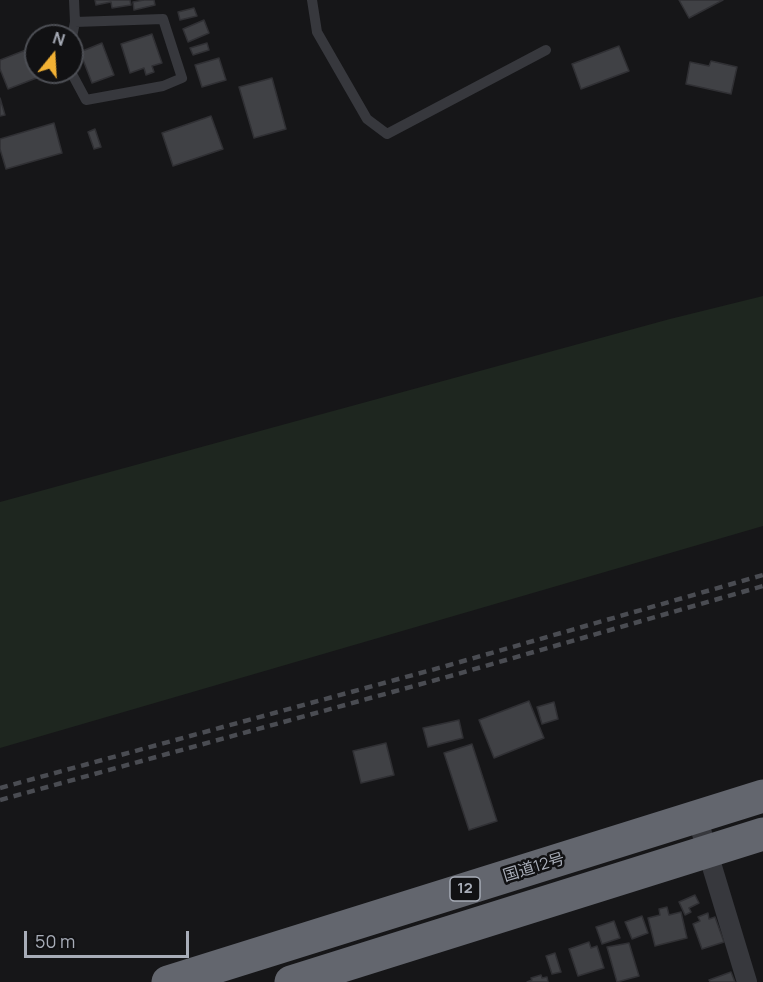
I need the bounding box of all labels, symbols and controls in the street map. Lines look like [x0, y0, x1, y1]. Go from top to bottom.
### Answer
north arrow [24, 24, 84, 84]
text: N [50, 27, 68, 51]
street label: 国道12号 [501, 850, 567, 886]
road number: 12 [450, 877, 480, 901]
scale bar [27, 919, 192, 957]
text: 50 m [35, 929, 75, 953]

